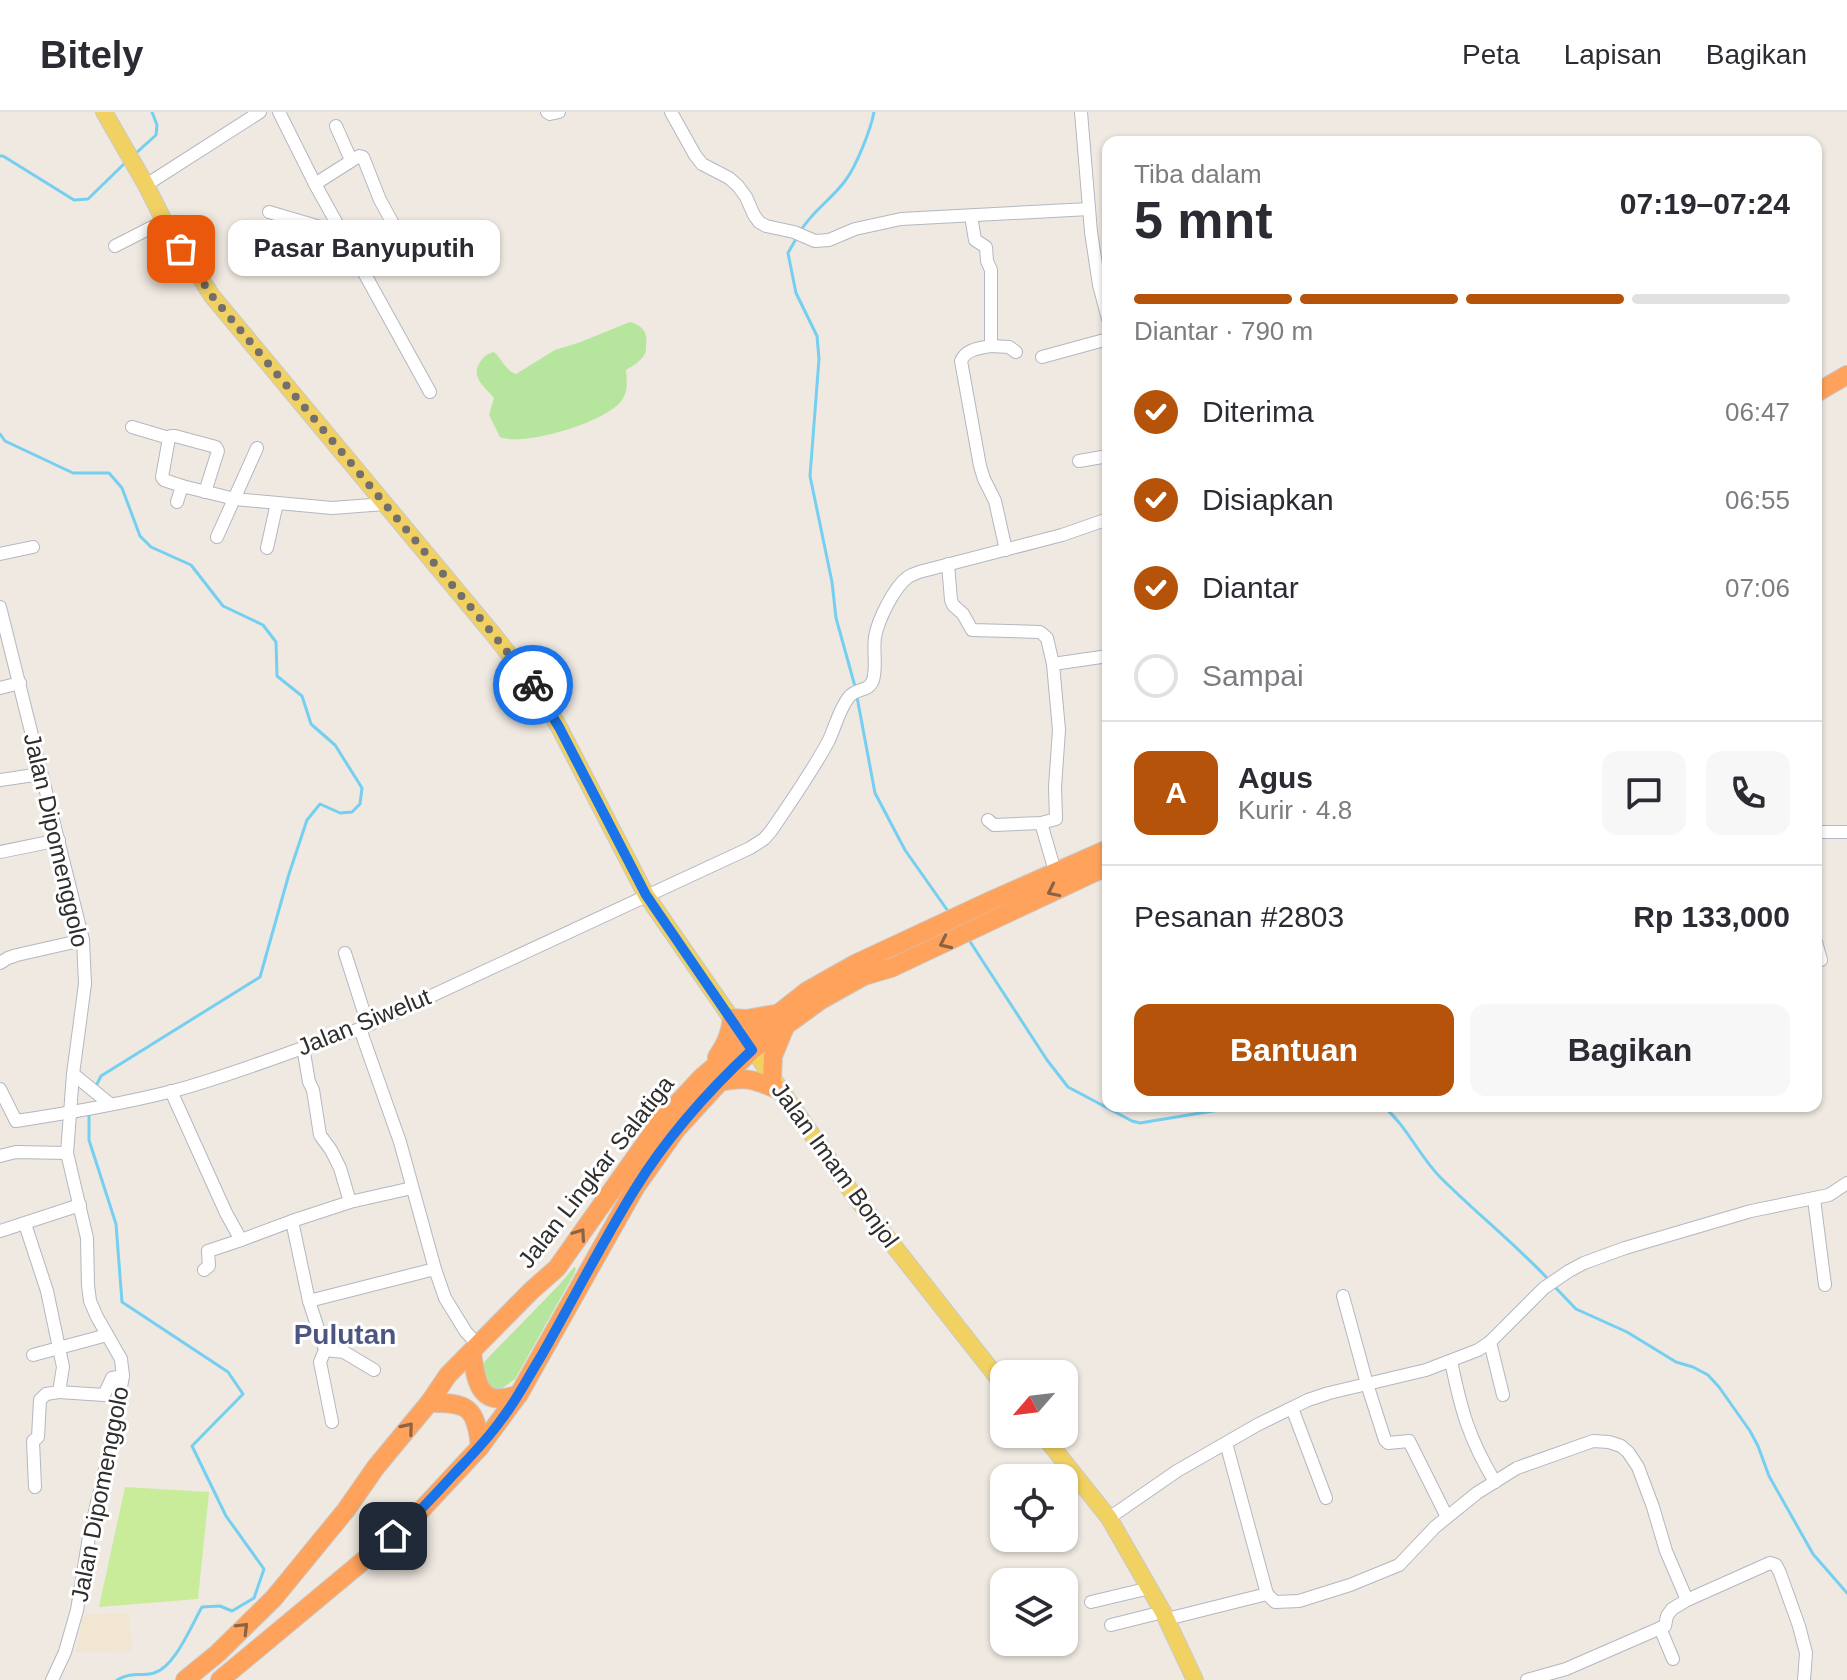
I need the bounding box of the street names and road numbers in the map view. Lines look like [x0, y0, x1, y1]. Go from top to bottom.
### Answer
street label: Jalan Dipomenggolo [19, 730, 94, 950]
street label: Jalan Siwelut [293, 982, 435, 1061]
street label: Jalan Lingkar Salatiga [512, 1070, 679, 1273]
street label: Jalan Imam Bonjol [766, 1077, 904, 1253]
street label: Jalan Dipomenggolo [65, 1384, 134, 1604]

